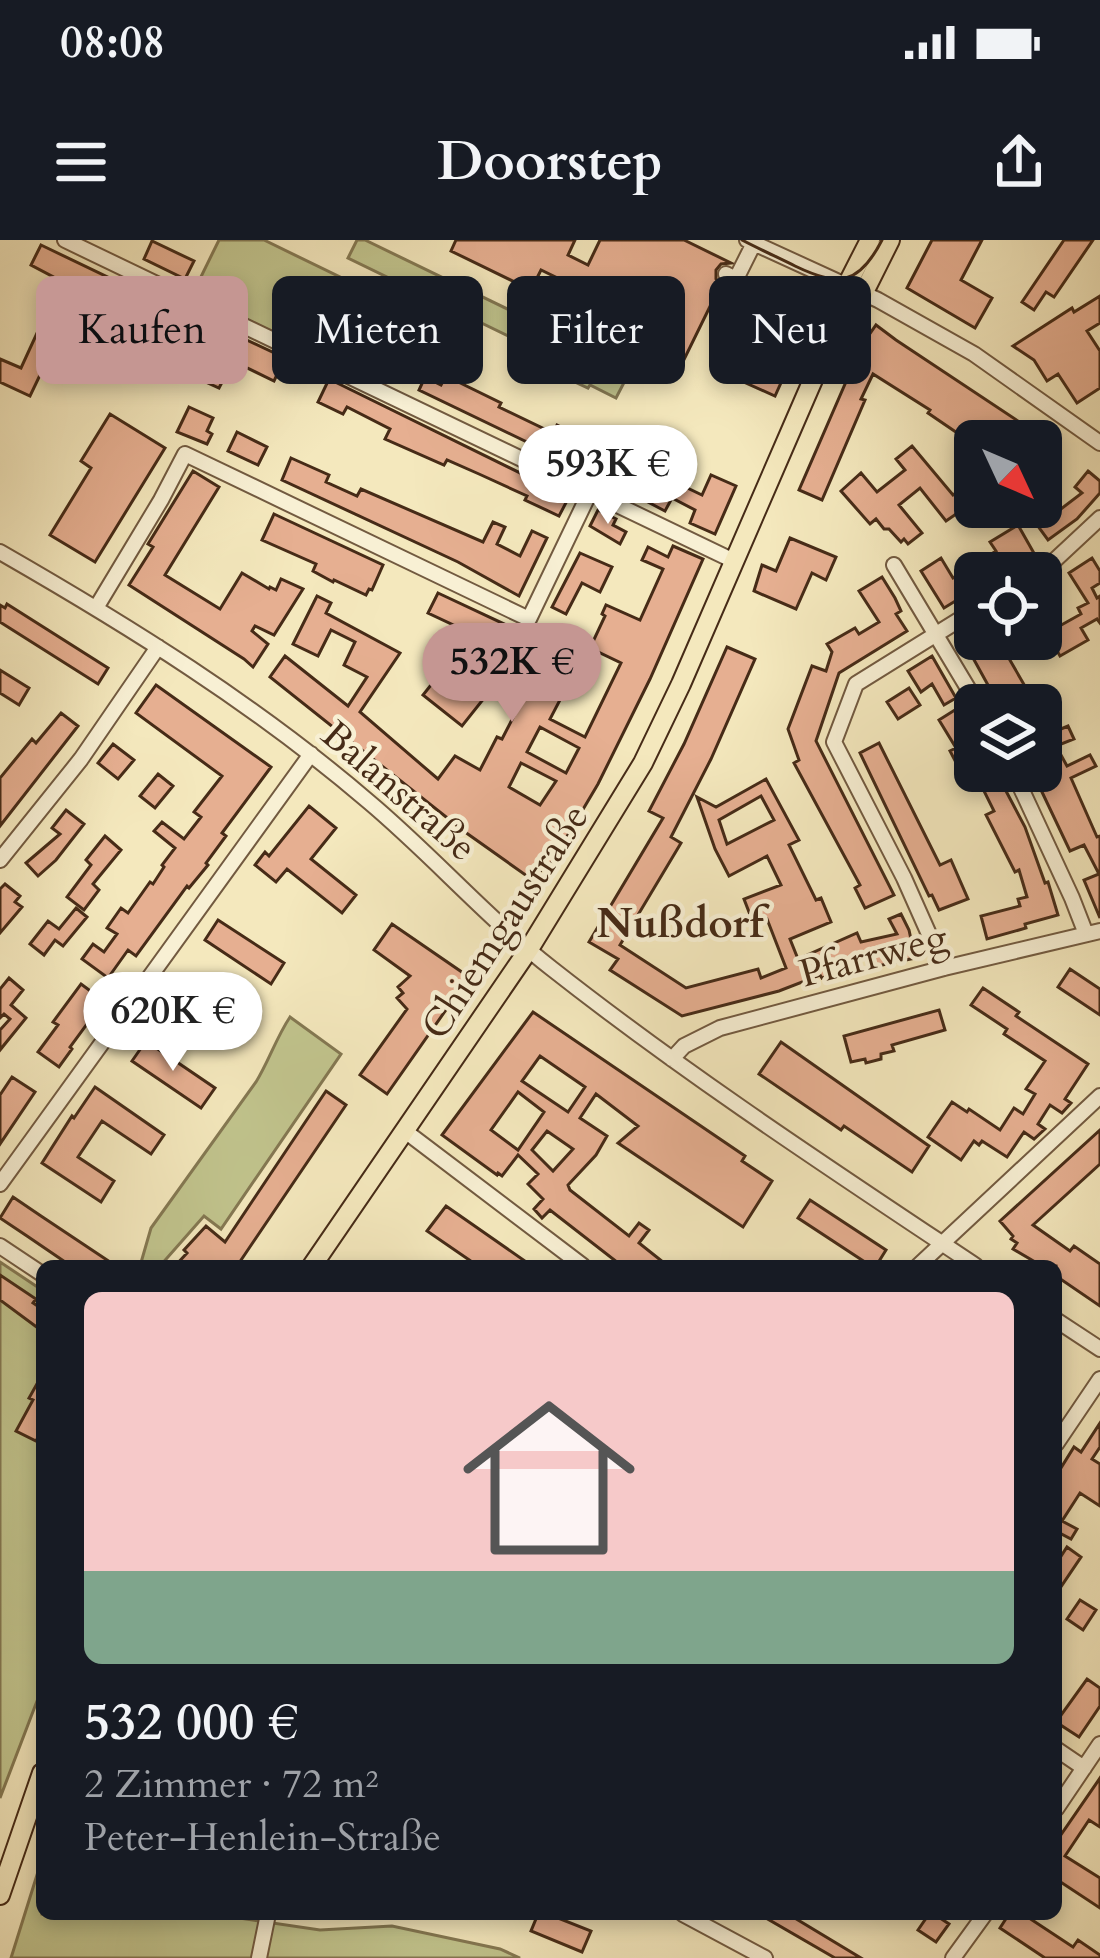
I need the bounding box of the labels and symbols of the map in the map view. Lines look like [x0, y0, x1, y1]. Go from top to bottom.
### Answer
north arrow [954, 420, 1062, 528]
pin: 593K € [510, 425, 706, 527]
pin: 532K € [414, 623, 610, 725]
street label: Balanstraße [310, 709, 488, 873]
street label: Chiemgaustraße [409, 794, 601, 1050]
district label: Nußdorf [596, 895, 770, 952]
street label: Pfarrweg [794, 910, 953, 1001]
pin: 620K € [75, 972, 271, 1074]

